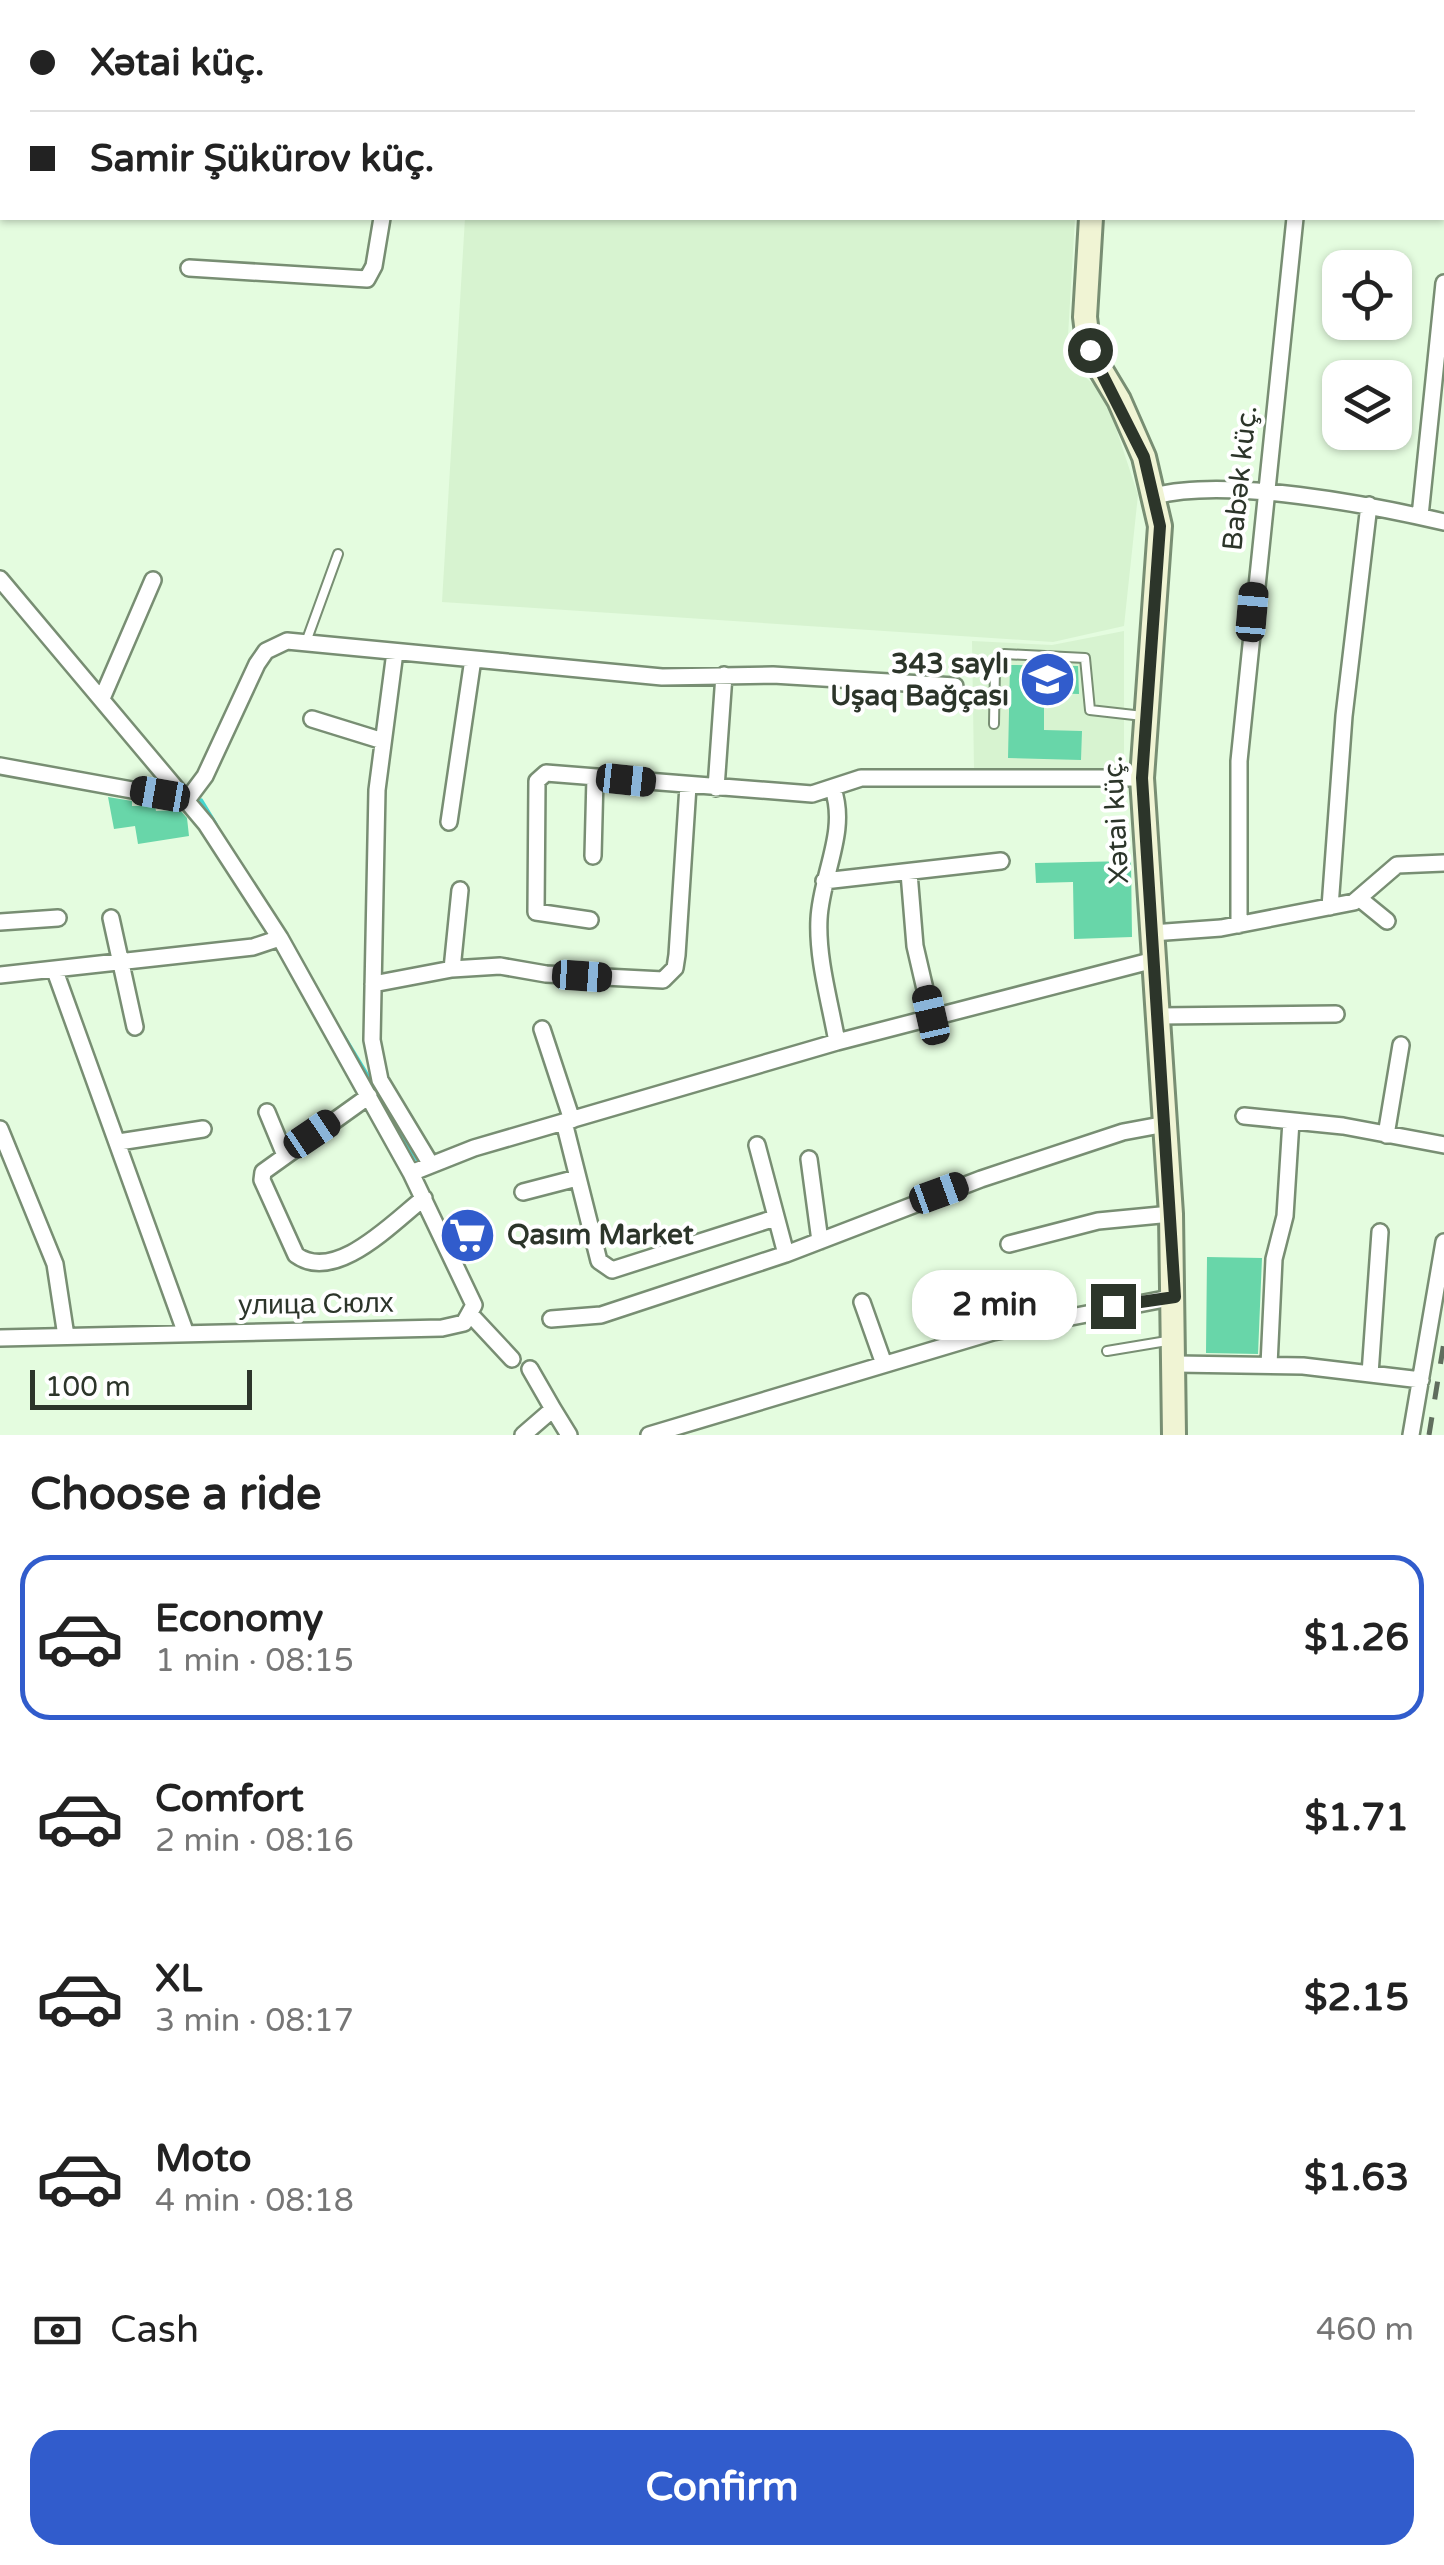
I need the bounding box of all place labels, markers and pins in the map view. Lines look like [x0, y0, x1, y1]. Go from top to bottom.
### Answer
place label: 343 saylı Uşaq Bağçası [830, 647, 1009, 713]
school or university icon: 343 saylı Uşaq Bağçası [1018, 650, 1078, 710]
supermarket icon: Qasım Market [438, 1205, 498, 1265]
place label: Qasım Market [507, 1218, 694, 1252]

